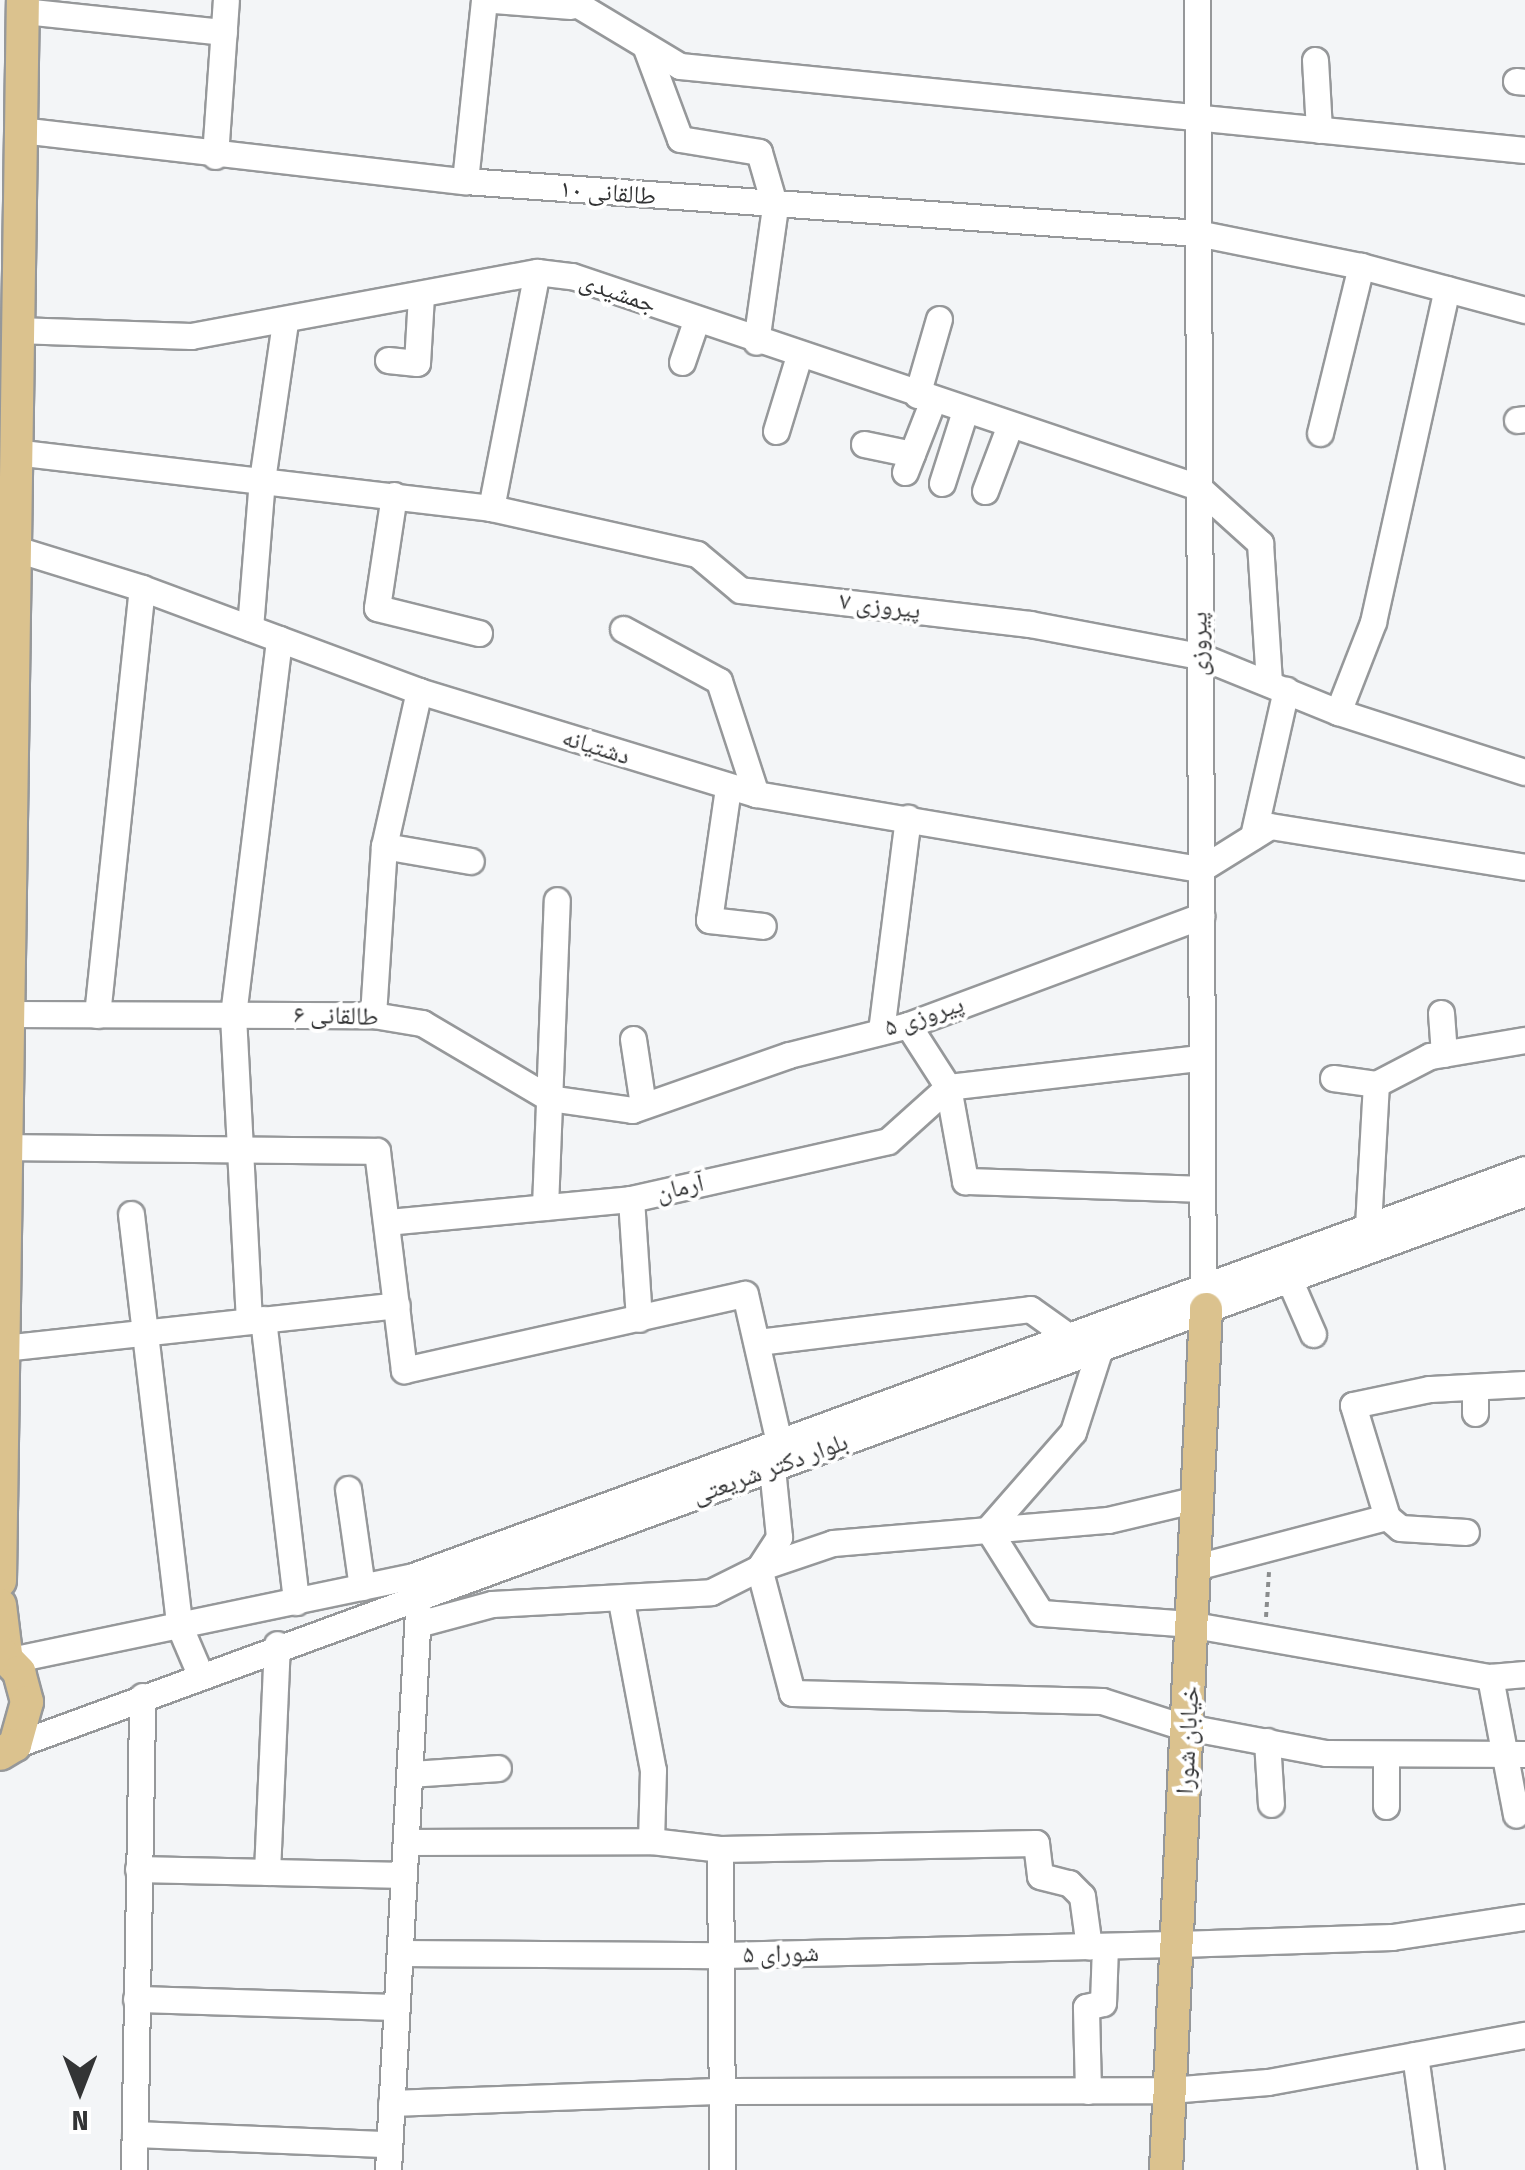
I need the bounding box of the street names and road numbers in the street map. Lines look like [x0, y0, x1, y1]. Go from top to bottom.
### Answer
street label: طالقانی ۱۰ [559, 174, 657, 212]
street label: جمشیدی [576, 266, 660, 320]
street label: پیروزی ۷ [838, 586, 922, 626]
street label: پیروزی [1184, 612, 1214, 676]
street label: دشتیانه [558, 723, 634, 771]
street label: پیروزی ۵ [881, 989, 967, 1043]
street label: طالقانی ۶ [293, 1000, 379, 1032]
street label: آرمان [653, 1168, 707, 1208]
street label: بلوار دکتر شریعتی [688, 1427, 852, 1511]
street label: خیابان شورا [1170, 1685, 1206, 1795]
street label: شورای ۵ [743, 1938, 819, 1970]

